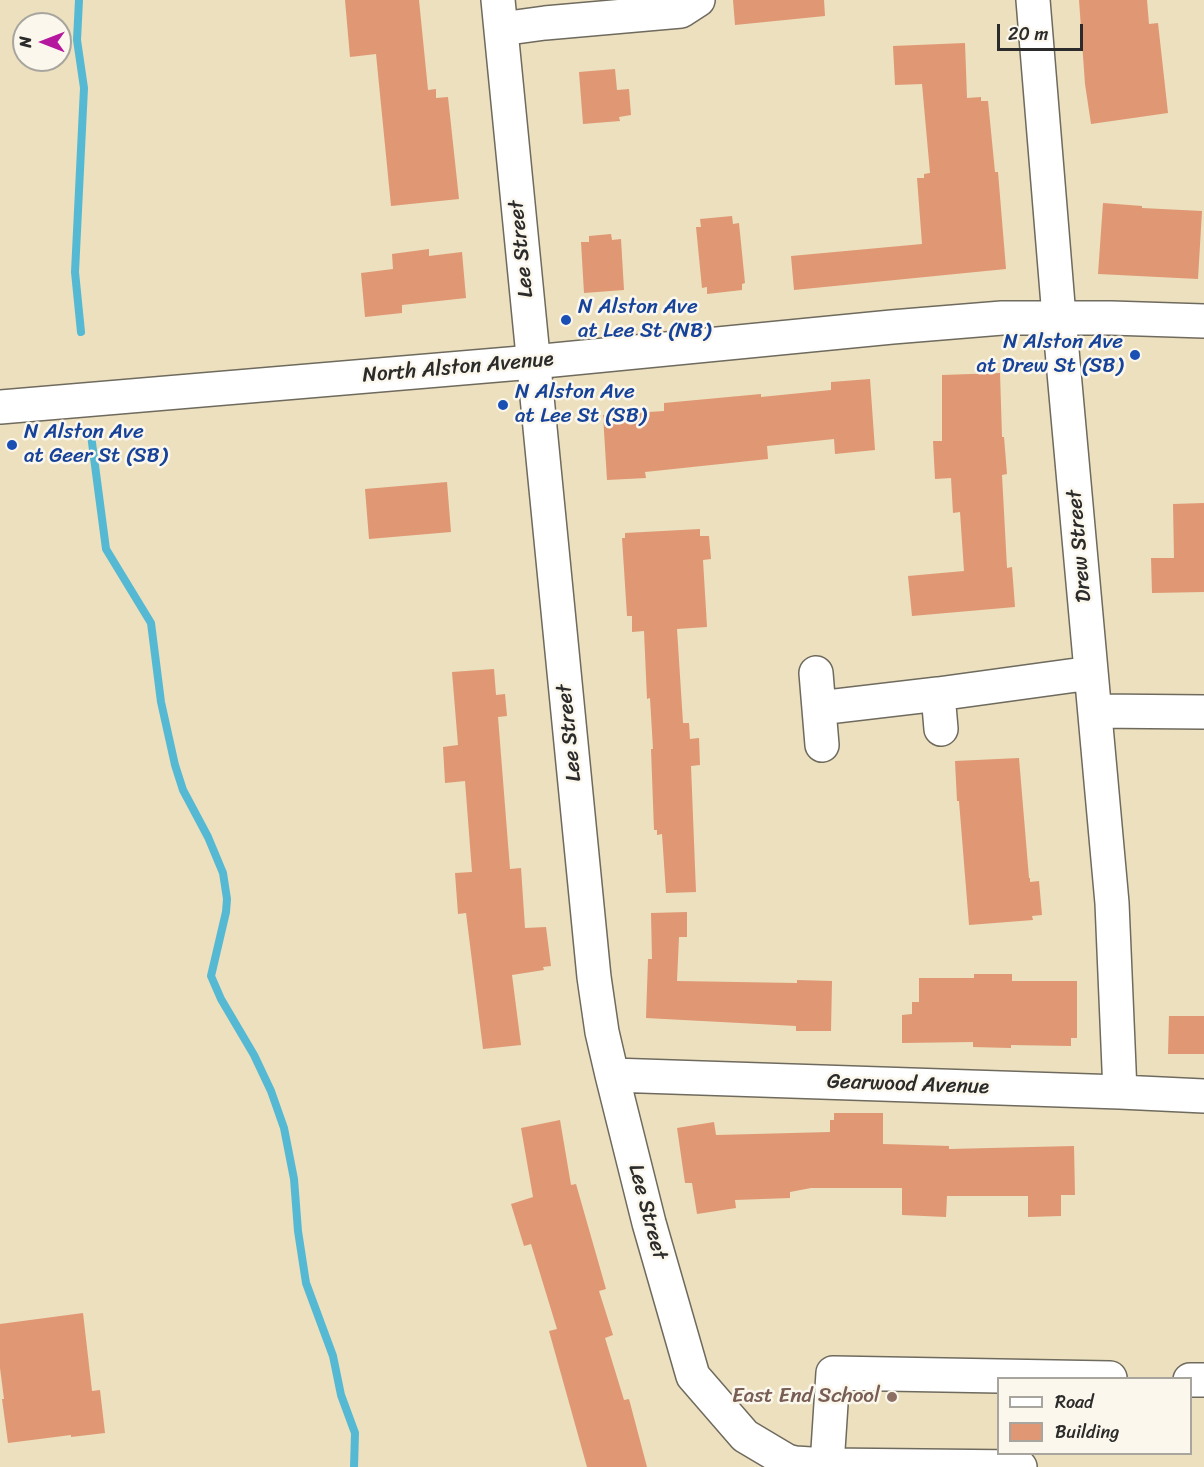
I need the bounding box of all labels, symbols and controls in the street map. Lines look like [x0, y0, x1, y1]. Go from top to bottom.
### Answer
north arrow [12, 12, 72, 72]
scale bar [1000, 12, 1086, 50]
text: 20 m [1008, 18, 1048, 50]
text: N [11, 36, 40, 48]
street label: Lee Street [504, 199, 540, 299]
place label: N Alston Ave at Lee St (NB) [578, 295, 711, 345]
marker: N Alston Ave at Lee St (NB) [559, 313, 573, 327]
place label: N Alston Ave at Drew St (SB) [977, 330, 1123, 380]
street label: North Alston Avenue [361, 347, 555, 389]
marker: N Alston Ave at Drew St (SB) [1128, 348, 1142, 362]
place label: N Alston Ave at Lee St (SB) [515, 380, 646, 430]
marker: N Alston Ave at Lee St (SB) [496, 398, 510, 412]
place label: N Alston Ave at Geer St (SB) [24, 420, 167, 470]
marker: N Alston Ave at Geer St (SB) [5, 438, 19, 452]
street label: Drew Street [1063, 489, 1097, 603]
street label: Lee Street [552, 683, 588, 783]
street label: Gearwood Avenue [827, 1070, 989, 1100]
street label: Lee Street [622, 1162, 672, 1262]
legend [997, 1377, 1192, 1455]
place label: East End School [732, 1384, 880, 1410]
text: Road [1055, 1386, 1094, 1418]
marker: East End School [885, 1390, 899, 1404]
text: Building [1055, 1416, 1119, 1448]

